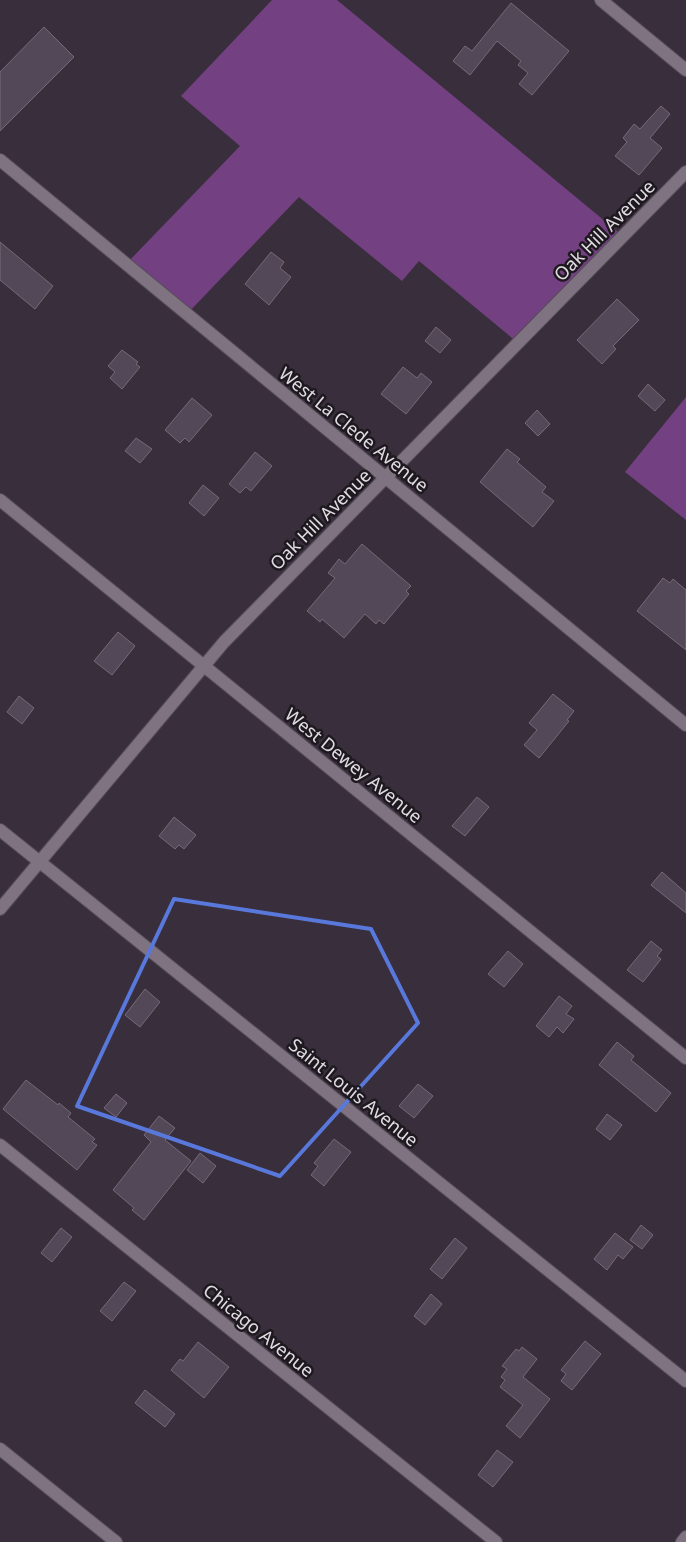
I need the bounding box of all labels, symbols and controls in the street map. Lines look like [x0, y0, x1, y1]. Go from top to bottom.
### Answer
street label: Oak Hill Avenue [548, 174, 660, 286]
street label: West La Clede Avenue [274, 361, 434, 497]
street label: Oak Hill Avenue [264, 463, 376, 575]
street label: West Dewey Avenue [280, 702, 428, 828]
street label: Saint Louis Avenue [284, 1032, 424, 1152]
street label: Chicago Avenue [199, 1278, 319, 1382]

